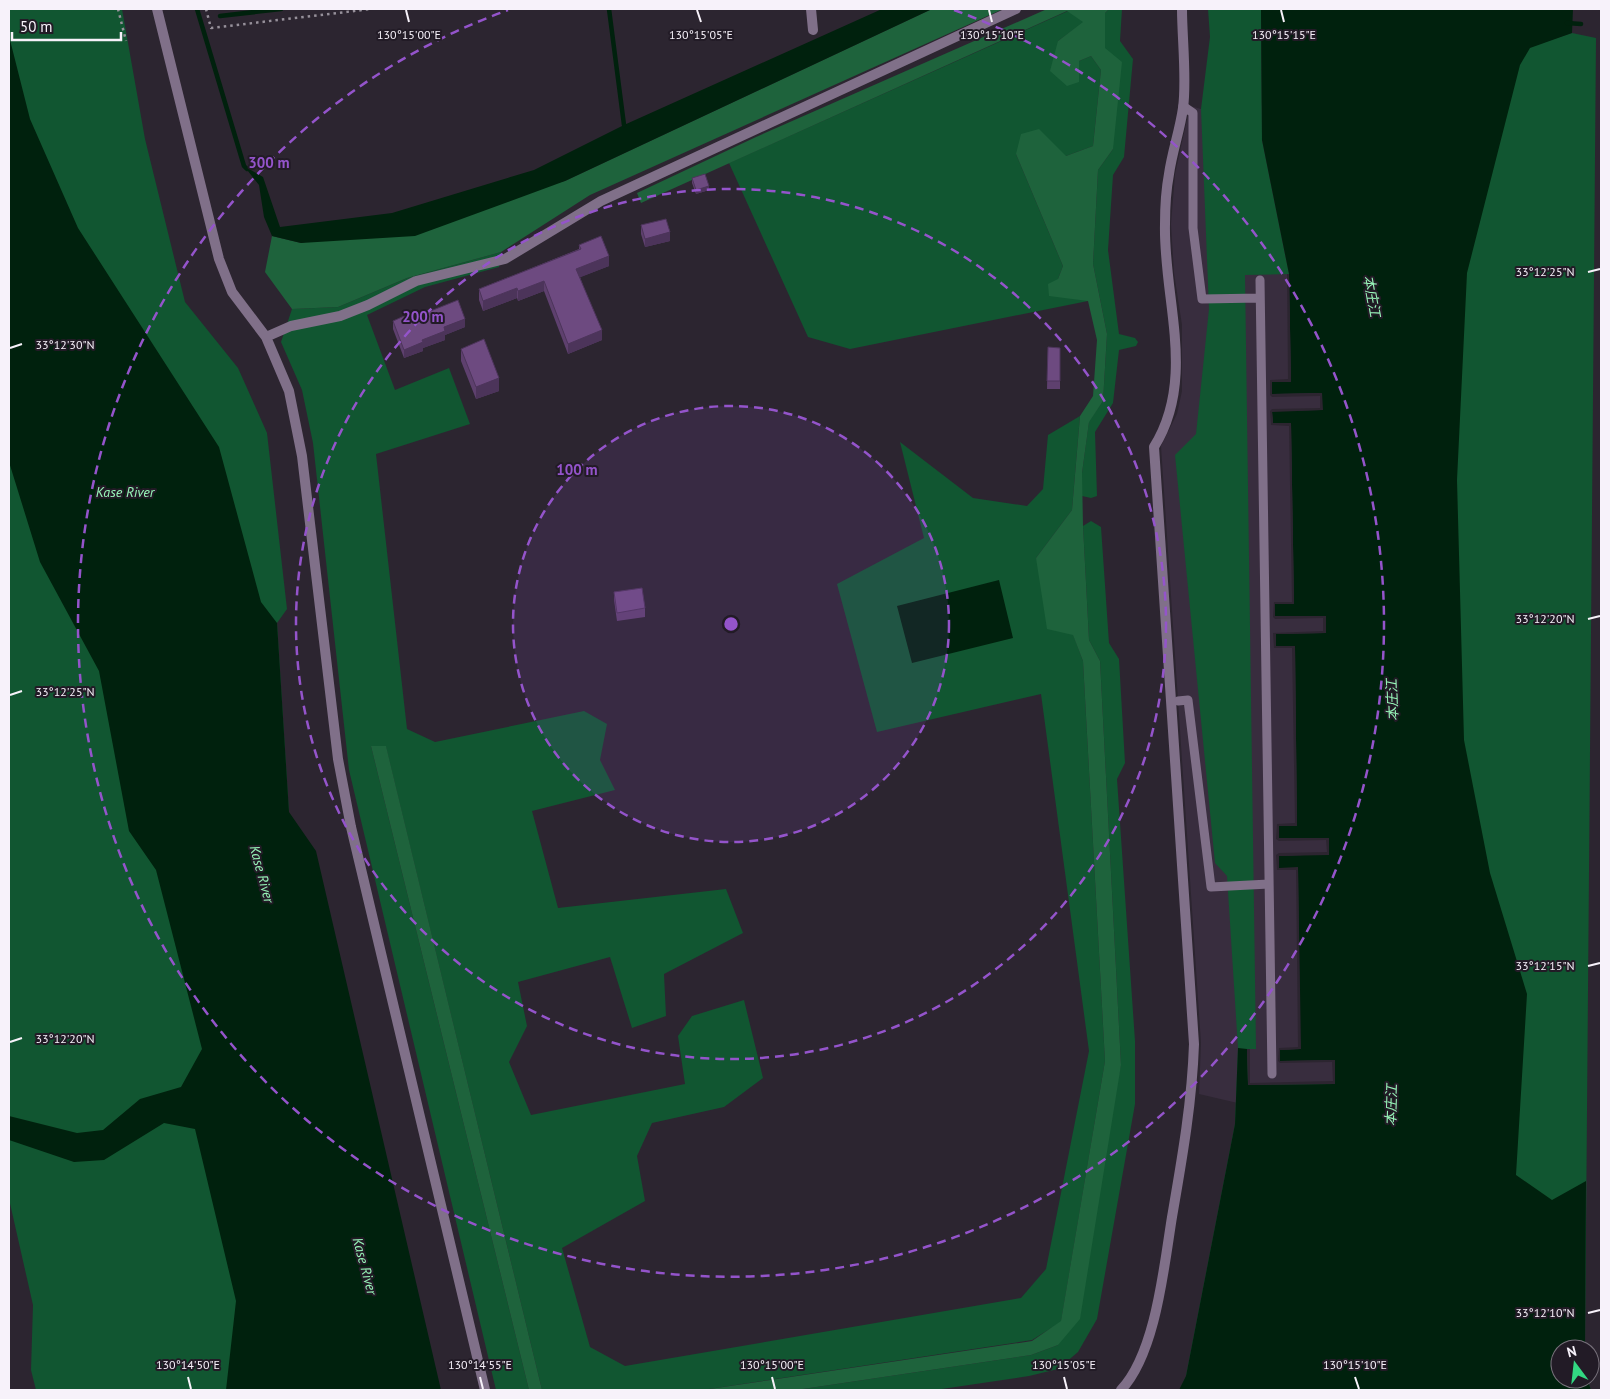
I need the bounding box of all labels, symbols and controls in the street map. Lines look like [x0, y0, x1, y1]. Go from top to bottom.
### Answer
scale bar [12, 10, 121, 42]
text: 50 m [20, 17, 53, 36]
text: 130°15'00"E [377, 27, 441, 42]
text: 130°15'05"E [669, 27, 733, 42]
text: 130°15'10"E [960, 27, 1024, 42]
text: 130°15'15"E [1252, 27, 1316, 42]
text: 300 m [248, 153, 290, 172]
text: 33°12'25"N [1515, 264, 1575, 279]
water label: 本庄江 [1359, 274, 1385, 320]
text: 200 m [402, 307, 444, 326]
text: 33°12'30"N [35, 337, 95, 352]
text: 100 m [556, 460, 598, 479]
water label: Kase River [96, 483, 156, 501]
text: 33°12'20"N [1515, 611, 1575, 626]
centre of rings [722, 615, 740, 633]
water label: 本庄江 [1382, 677, 1402, 721]
text: 33°12'25"N [35, 684, 95, 699]
water label: Kase River [246, 843, 279, 906]
text: 33°12'15"N [1515, 958, 1575, 973]
text: 33°12'20"N [35, 1031, 95, 1046]
water label: 本庄江 [1381, 1082, 1401, 1126]
water label: Kase River [349, 1235, 382, 1298]
text: 33°12'10"N [1515, 1305, 1575, 1320]
north arrow [1550, 1339, 1600, 1389]
text: N [1565, 1342, 1578, 1361]
text: 130°14'50"E [156, 1357, 220, 1372]
text: 130°14'55"E [448, 1357, 512, 1372]
text: 130°15'00"E [740, 1357, 804, 1372]
text: 130°15'05"E [1032, 1357, 1096, 1372]
text: 130°15'10"E [1323, 1357, 1387, 1372]

